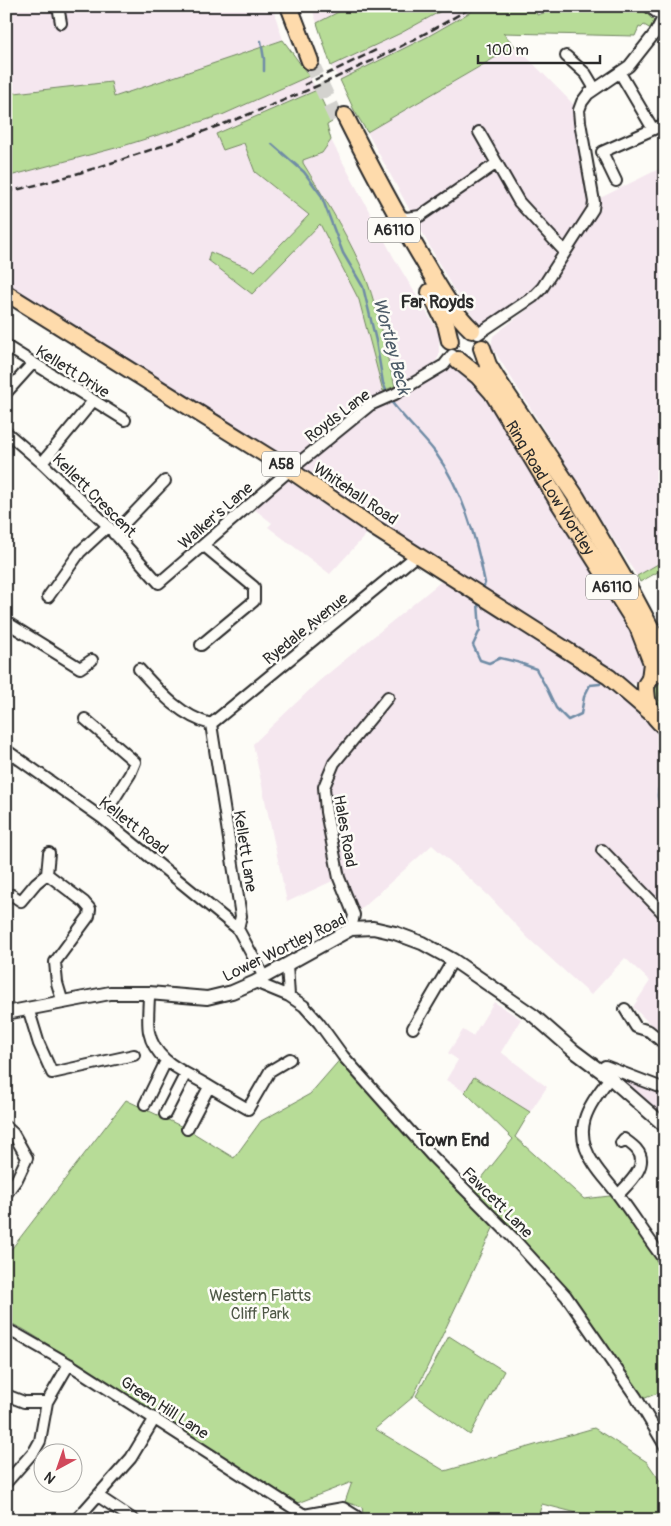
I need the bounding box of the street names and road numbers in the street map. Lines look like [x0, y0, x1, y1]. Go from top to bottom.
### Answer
road number: A6110 [368, 218, 420, 242]
street label: Kellett Drive [32, 341, 113, 403]
street label: Royds Lane [301, 385, 374, 447]
street label: Ring Road Low Wortley [501, 417, 599, 559]
street label: Kellett Crescent [48, 449, 141, 542]
road number: A58 [262, 452, 300, 476]
street label: Whitehall Road [309, 458, 402, 529]
street label: Walker's Lane [174, 478, 257, 553]
road number: A6110 [586, 574, 638, 600]
street label: Ryedale Avenue [259, 588, 352, 669]
street label: Kellett Road [95, 792, 172, 859]
street label: Hales Road [329, 793, 361, 869]
street label: Kellett Lane [229, 809, 261, 893]
street label: Lower Wortley Road [219, 909, 349, 986]
street label: Fawcett Lane [458, 1163, 537, 1242]
street label: Green Hill Lane [117, 1372, 212, 1444]

